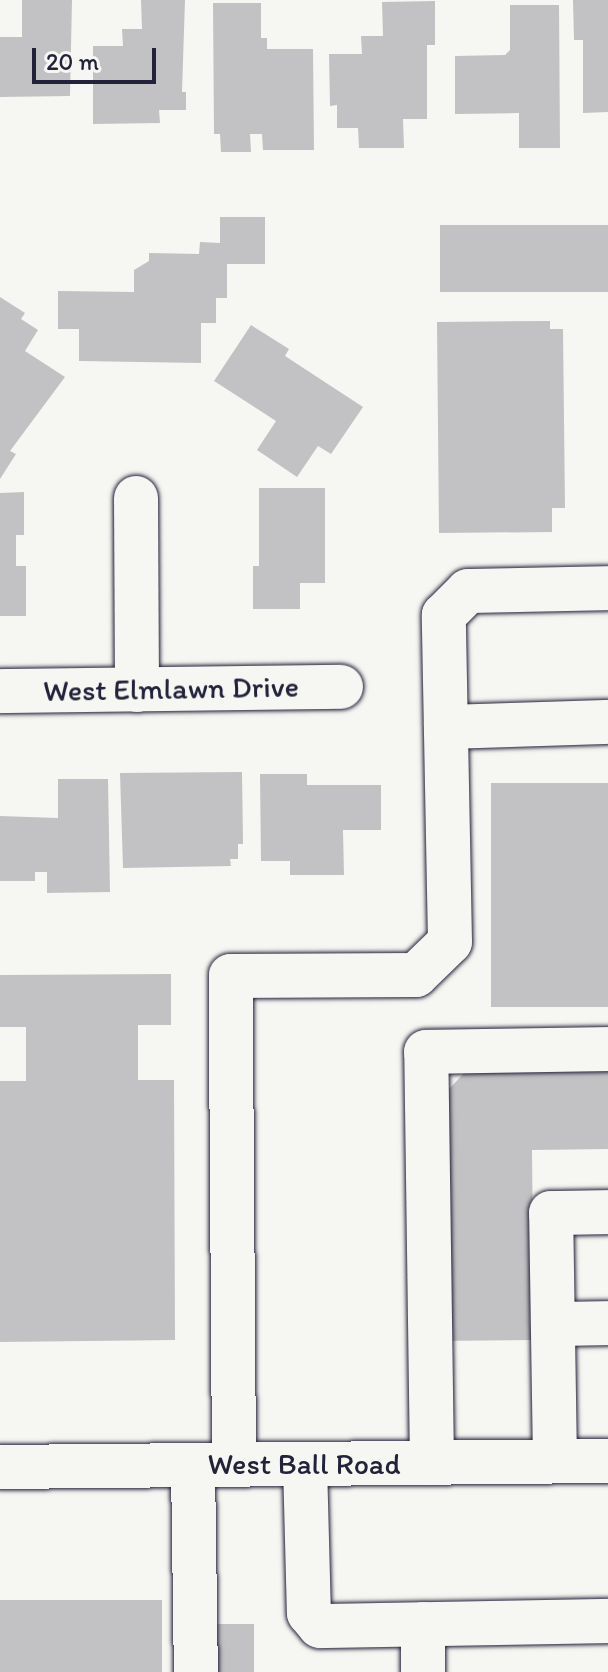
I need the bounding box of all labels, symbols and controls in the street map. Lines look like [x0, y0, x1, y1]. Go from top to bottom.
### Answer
scale bar [36, 32, 160, 82]
text: 20 m [46, 47, 99, 76]
street label: West Elmlawn Drive [44, 669, 298, 709]
street label: West Ball Road [207, 1446, 401, 1482]

